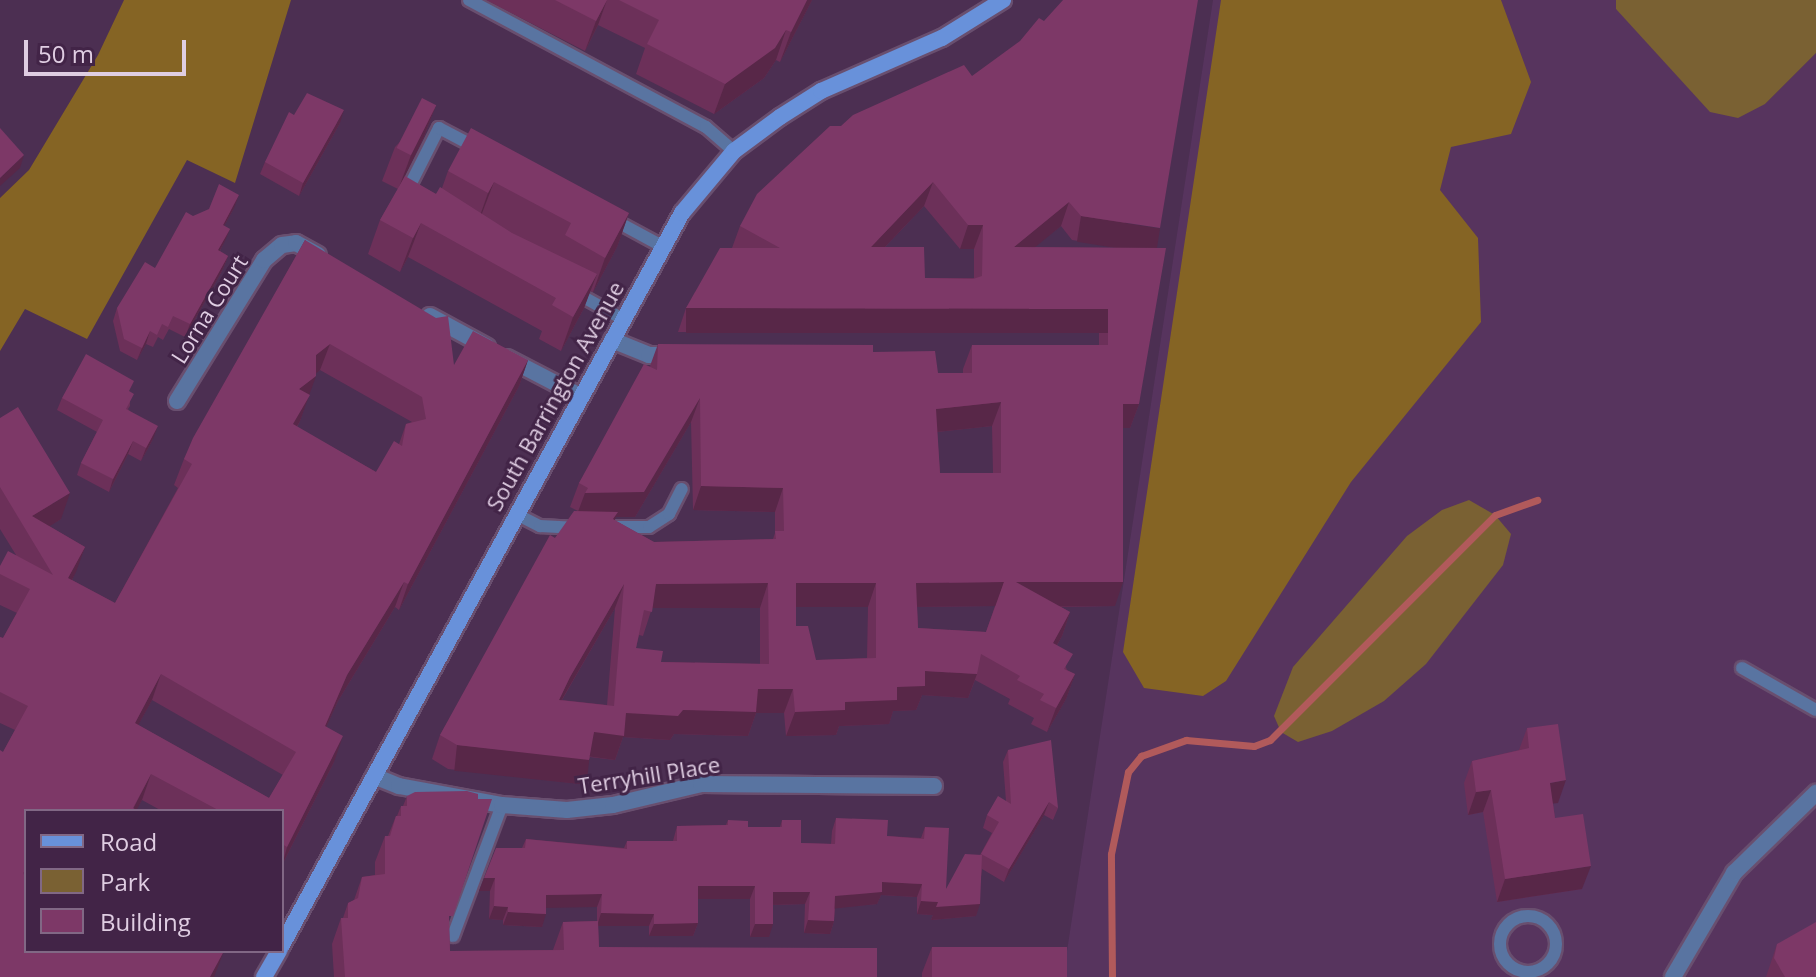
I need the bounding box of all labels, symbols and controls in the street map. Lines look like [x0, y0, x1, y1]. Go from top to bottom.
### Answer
scale bar [28, 24, 190, 74]
text: 50 m [38, 37, 94, 70]
street label: Lorna Court [165, 250, 253, 368]
street label: South Barrington Avenue [481, 277, 629, 515]
street label: Terryhill Place [576, 751, 722, 799]
legend [24, 809, 284, 953]
text: Road [100, 825, 157, 858]
text: Park [100, 865, 150, 898]
text: Building [100, 905, 191, 938]

